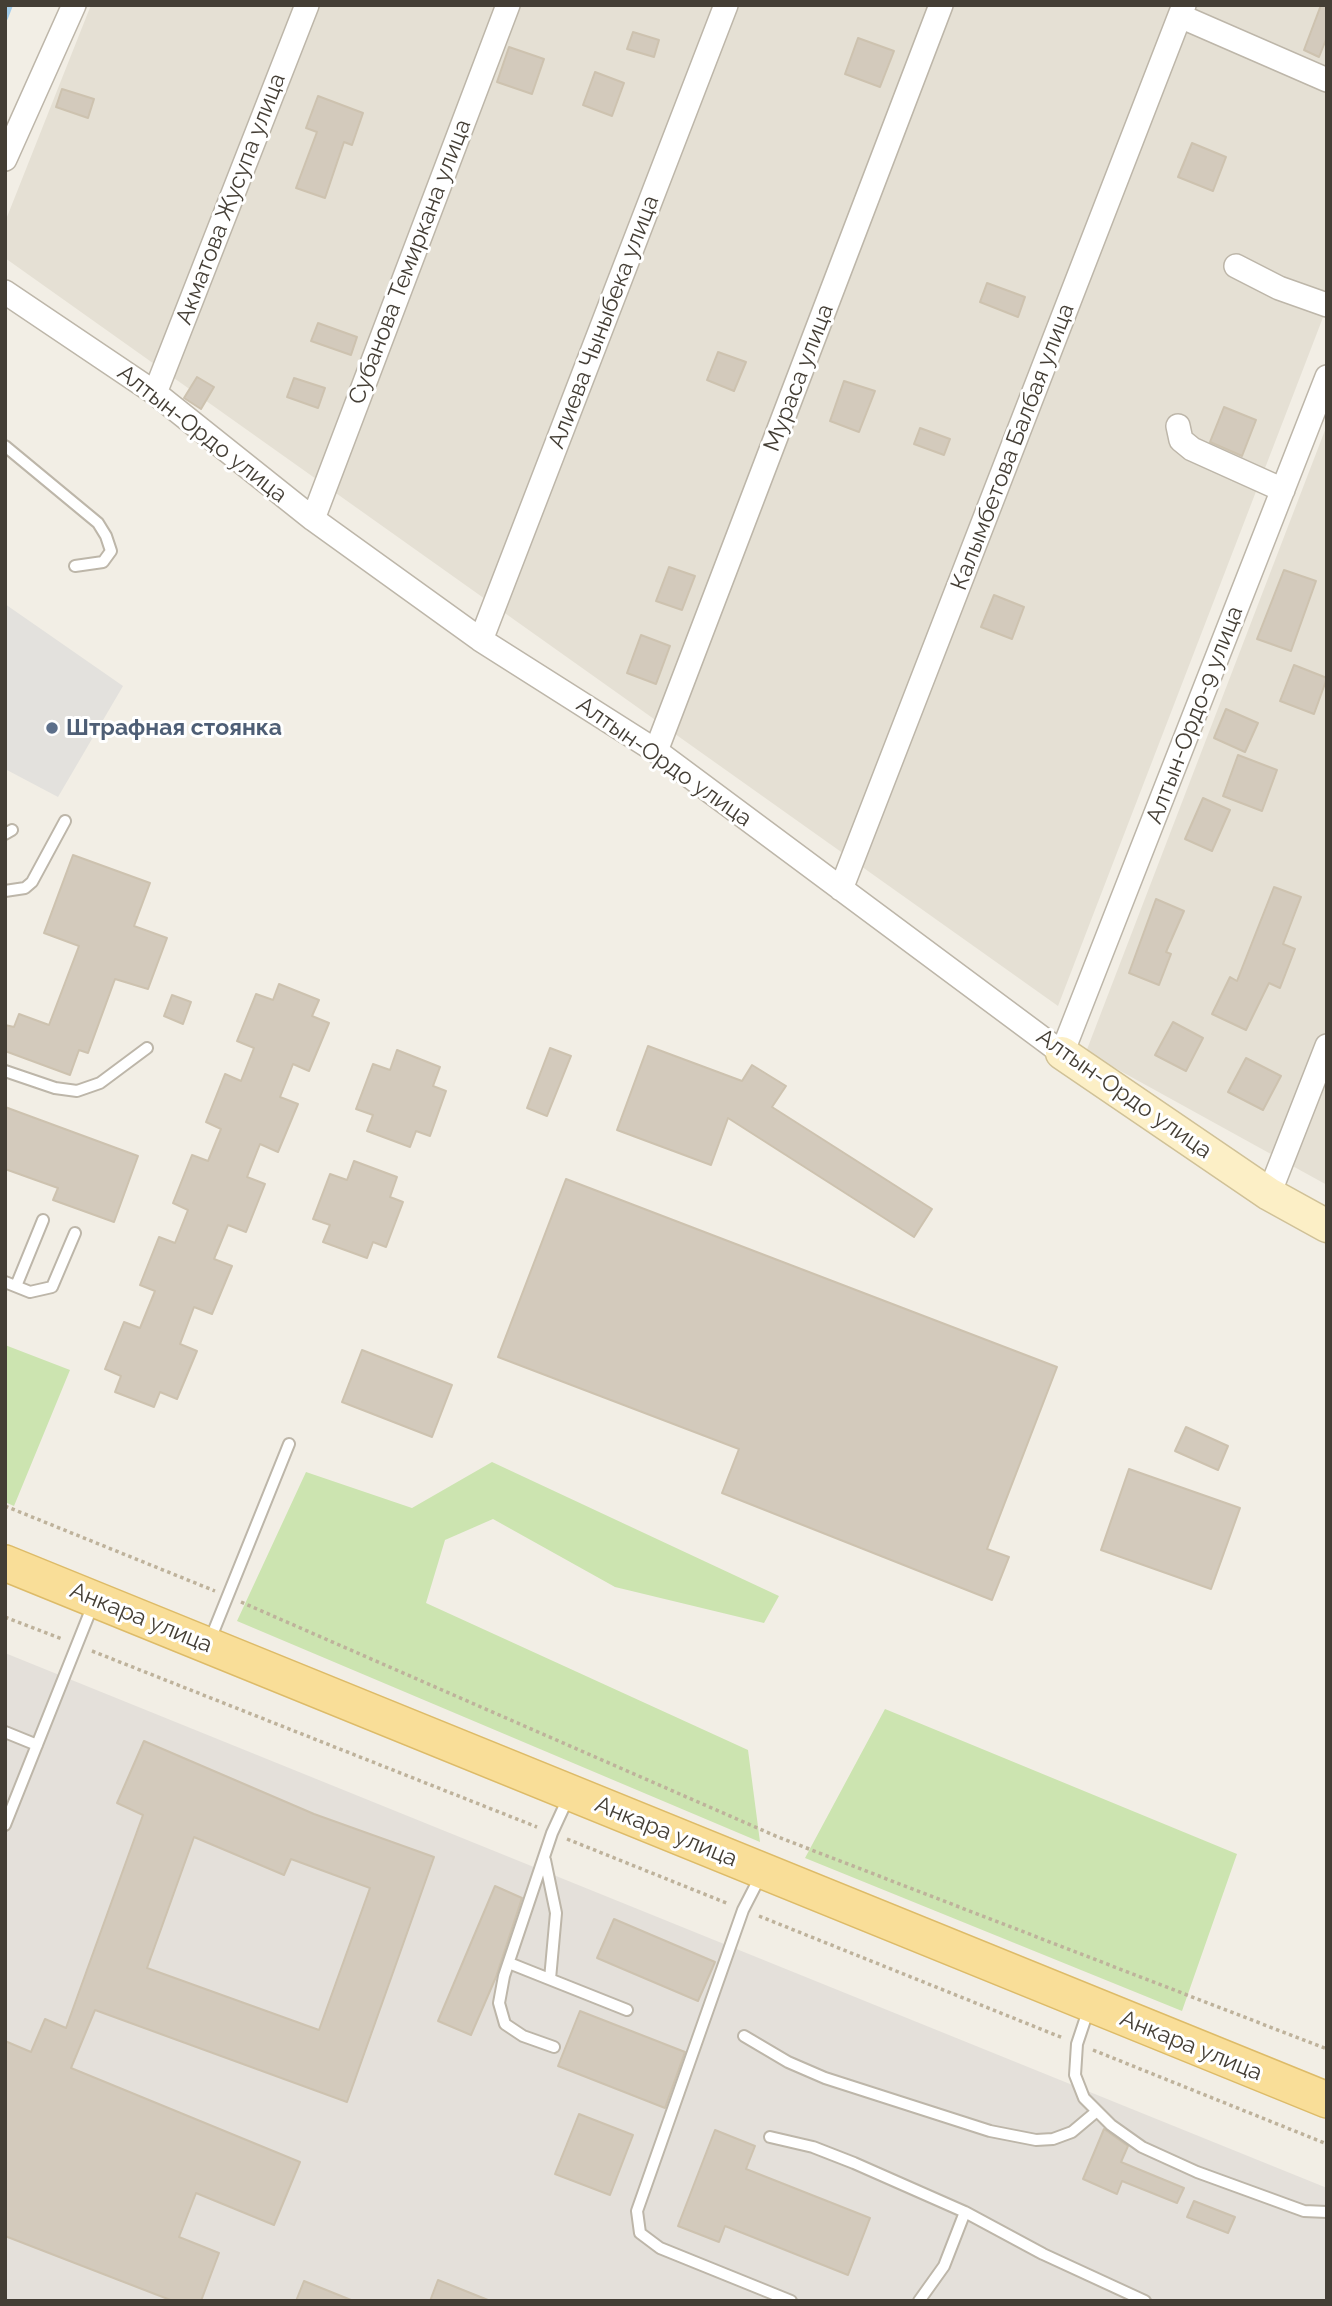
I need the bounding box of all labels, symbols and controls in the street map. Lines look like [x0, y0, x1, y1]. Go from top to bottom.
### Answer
street label: Акматова Жусупа улица [170, 70, 292, 328]
street label: Субанова Темиркана улица [343, 116, 477, 408]
street label: Алиева Чыныбека улица [543, 192, 665, 452]
street label: Мураса улица [758, 300, 840, 456]
street label: Калымбетова Балбая улица [946, 300, 1080, 594]
street label: Алтын-Ордо улица [112, 359, 292, 509]
street label: Алтын-Ордо-9 улица [1141, 602, 1249, 828]
street label: Алтын-Ордо улица [571, 691, 757, 833]
place label: Штрафная стоянка [66, 714, 282, 742]
marker: Штрафная стоянка [44, 720, 60, 736]
street label: Алтын-Ордо улица [1031, 1023, 1217, 1165]
street label: Анкара улица [66, 1577, 216, 1659]
street label: Анкара улица [591, 1791, 741, 1873]
street label: Анкара улица [1116, 2005, 1266, 2087]

